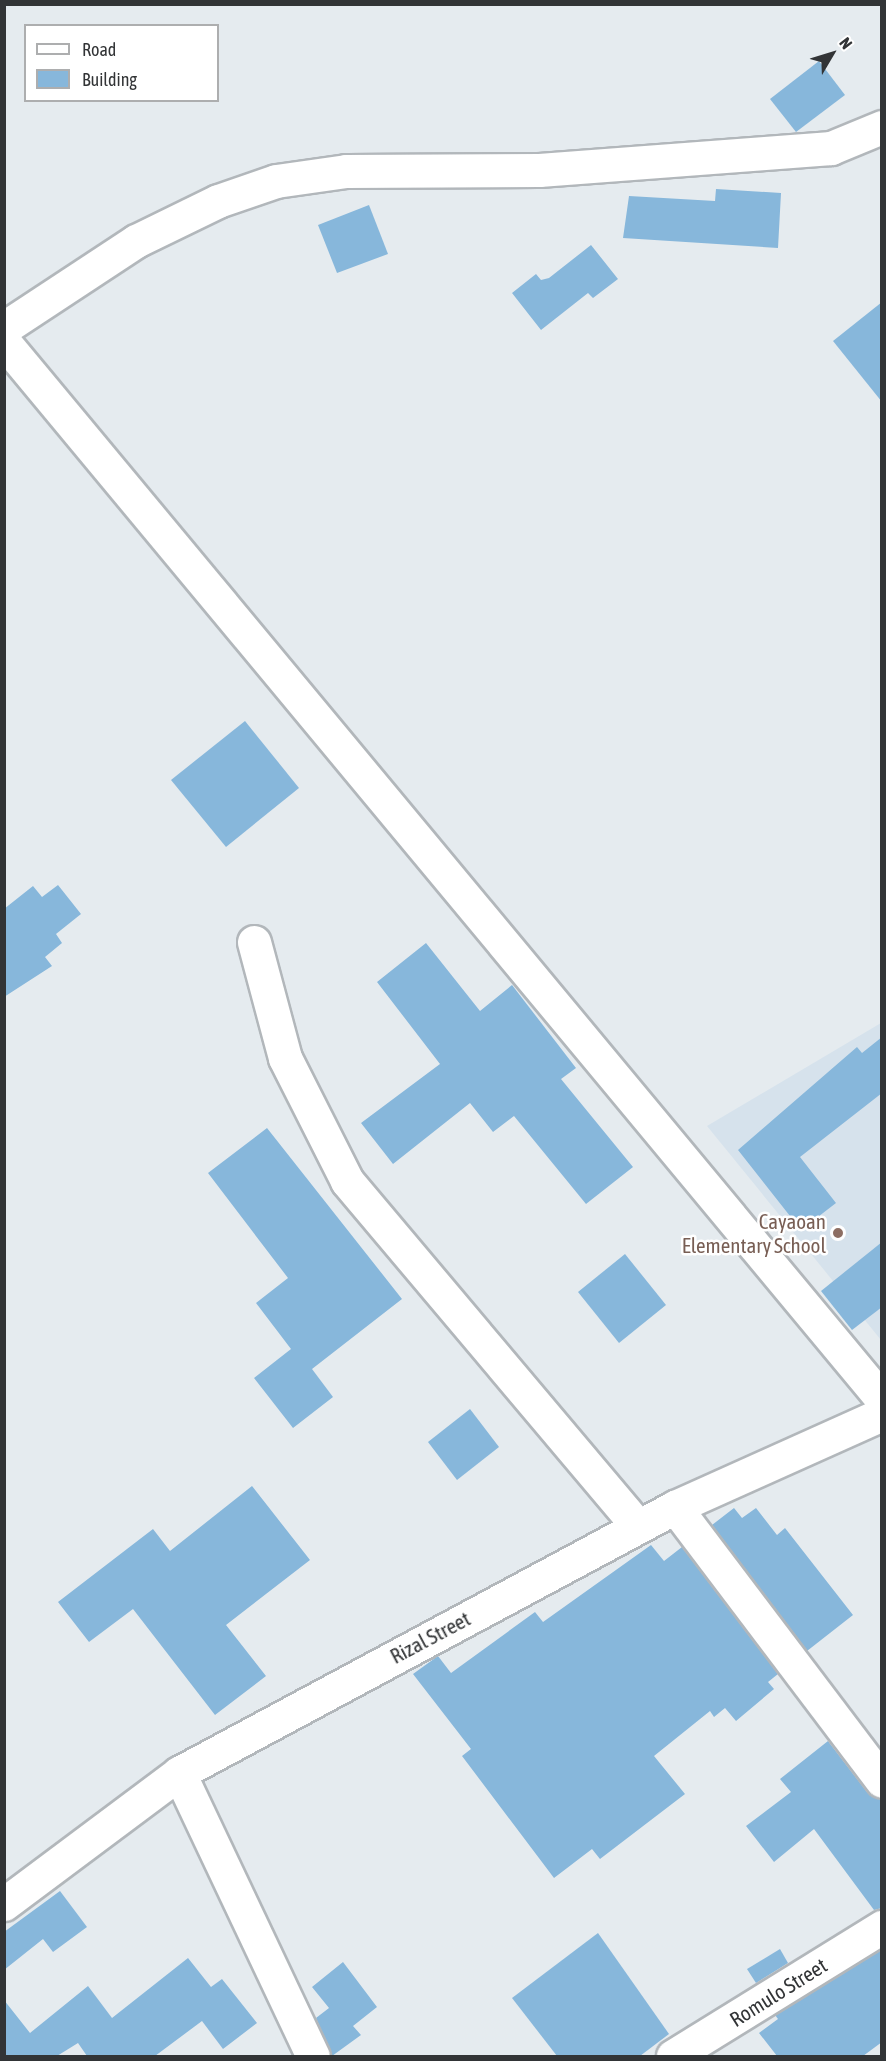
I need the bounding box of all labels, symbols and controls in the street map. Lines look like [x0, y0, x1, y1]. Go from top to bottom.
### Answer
legend [24, 24, 219, 102]
north arrow [802, 24, 862, 84]
text: N [836, 34, 856, 52]
text: Road [82, 39, 116, 60]
text: Building [82, 69, 137, 90]
place label: Cayaoan Elementary School [682, 1208, 826, 1258]
marker: Cayaoan Elementary School [831, 1226, 845, 1240]
street label: Rizal Street [386, 1605, 474, 1669]
street label: Romulo Street [725, 1952, 831, 2032]

